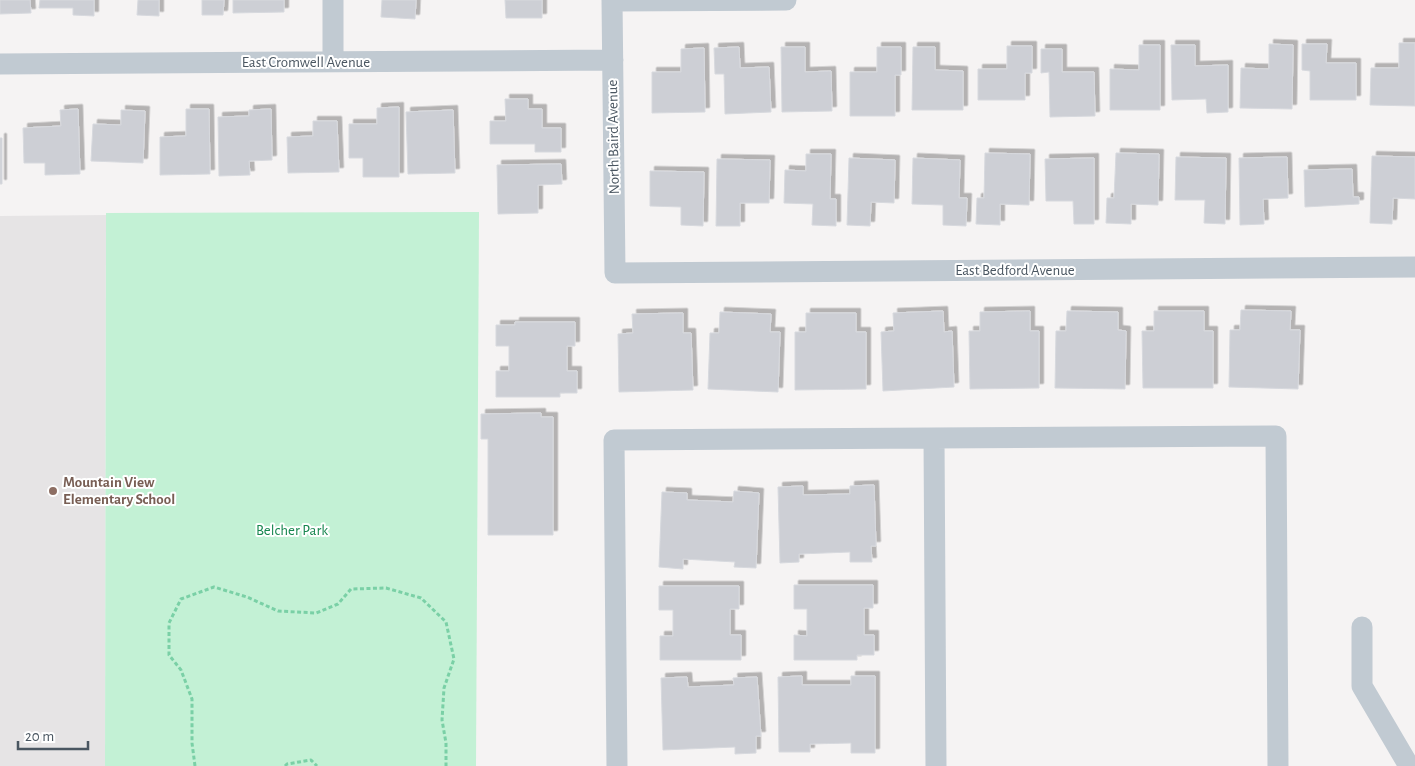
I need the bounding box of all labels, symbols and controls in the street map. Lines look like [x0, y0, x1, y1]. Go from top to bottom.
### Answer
street label: East Cromwell Avenue [242, 55, 370, 70]
street label: North Baird Avenue [605, 80, 622, 194]
street label: East Bedford Avenue [955, 263, 1075, 278]
place label: Mountain View Elementary School [63, 475, 175, 507]
marker: Mountain View Elementary School [47, 485, 59, 497]
park label: Belcher Park [256, 523, 328, 538]
scale bar [18, 718, 88, 750]
text: 20 m [25, 729, 54, 744]

